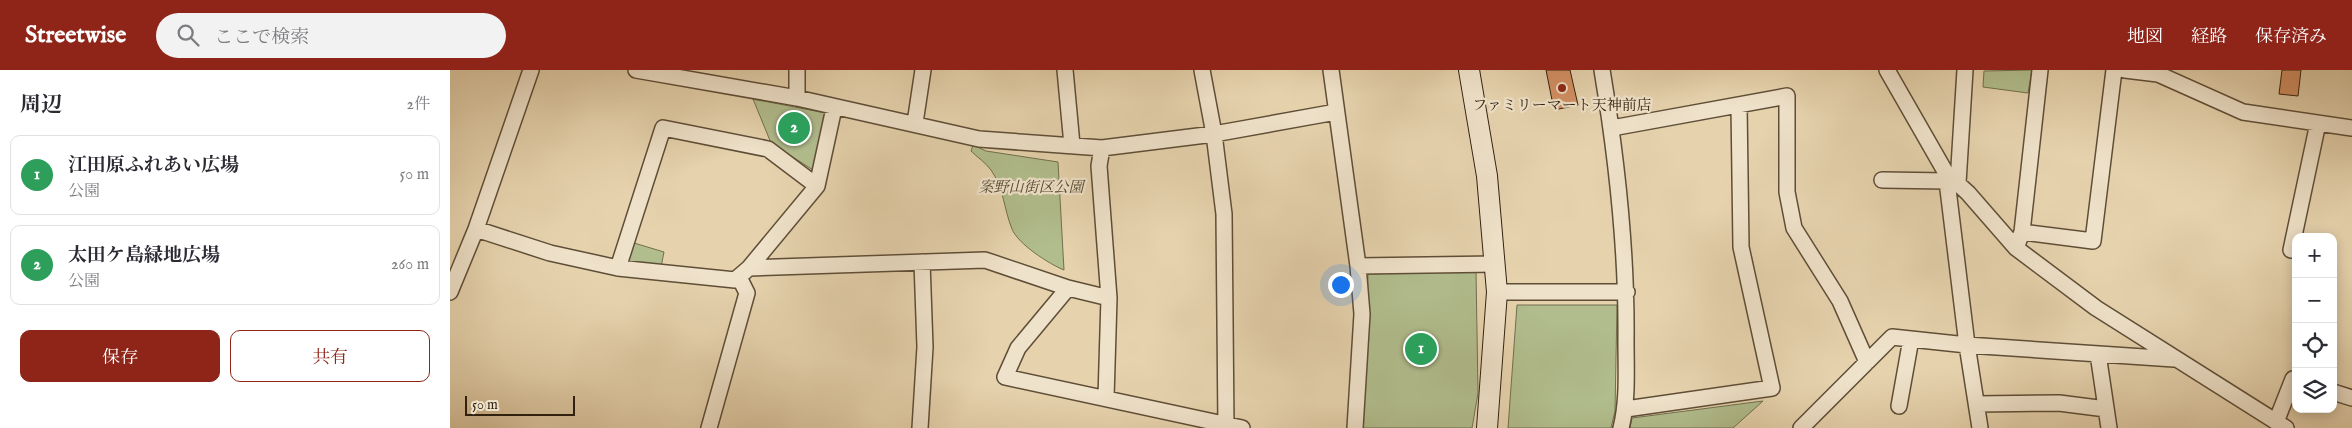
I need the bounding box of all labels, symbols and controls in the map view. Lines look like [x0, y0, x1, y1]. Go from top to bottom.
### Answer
search box [156, 13, 506, 58]
text: Streetwise [25, 20, 126, 51]
icon: search [174, 21, 202, 49]
text: ここで検索 [214, 26, 309, 50]
text: 地図 [2127, 26, 2163, 49]
text: 経路 [2191, 26, 2227, 49]
text: 保存済み [2255, 26, 2327, 49]
marker: ファミリーマート天神前店 [1556, 82, 1568, 94]
text: 周辺 [20, 92, 62, 119]
text: 2件 [406, 95, 430, 115]
place label: ファミリーマート天神前店 [1472, 96, 1652, 115]
pin: 2 [778, 109, 810, 147]
text: 江田原ふれあい広場 [68, 154, 239, 178]
text: 1 [34, 165, 40, 185]
text: 50 m [400, 165, 429, 185]
park label: 案野山街区公園 [978, 178, 1086, 197]
text: 公園 [68, 182, 100, 202]
map controls [2292, 233, 2337, 413]
button: + [2292, 233, 2337, 278]
text: 太田ケ島緑地広場 [68, 244, 220, 268]
text: 2 [33, 255, 41, 275]
text: 260 m [391, 255, 429, 275]
text: 公園 [68, 272, 100, 292]
your location [1328, 272, 1354, 298]
button: − [2292, 278, 2337, 323]
button: locate [2292, 323, 2337, 368]
button: 保存 [20, 330, 220, 382]
button: 共有 [230, 330, 430, 382]
pin: 1 [1405, 330, 1437, 368]
button: layers [2292, 368, 2337, 413]
scale bar [465, 393, 575, 416]
text: 50 m [472, 396, 498, 414]

